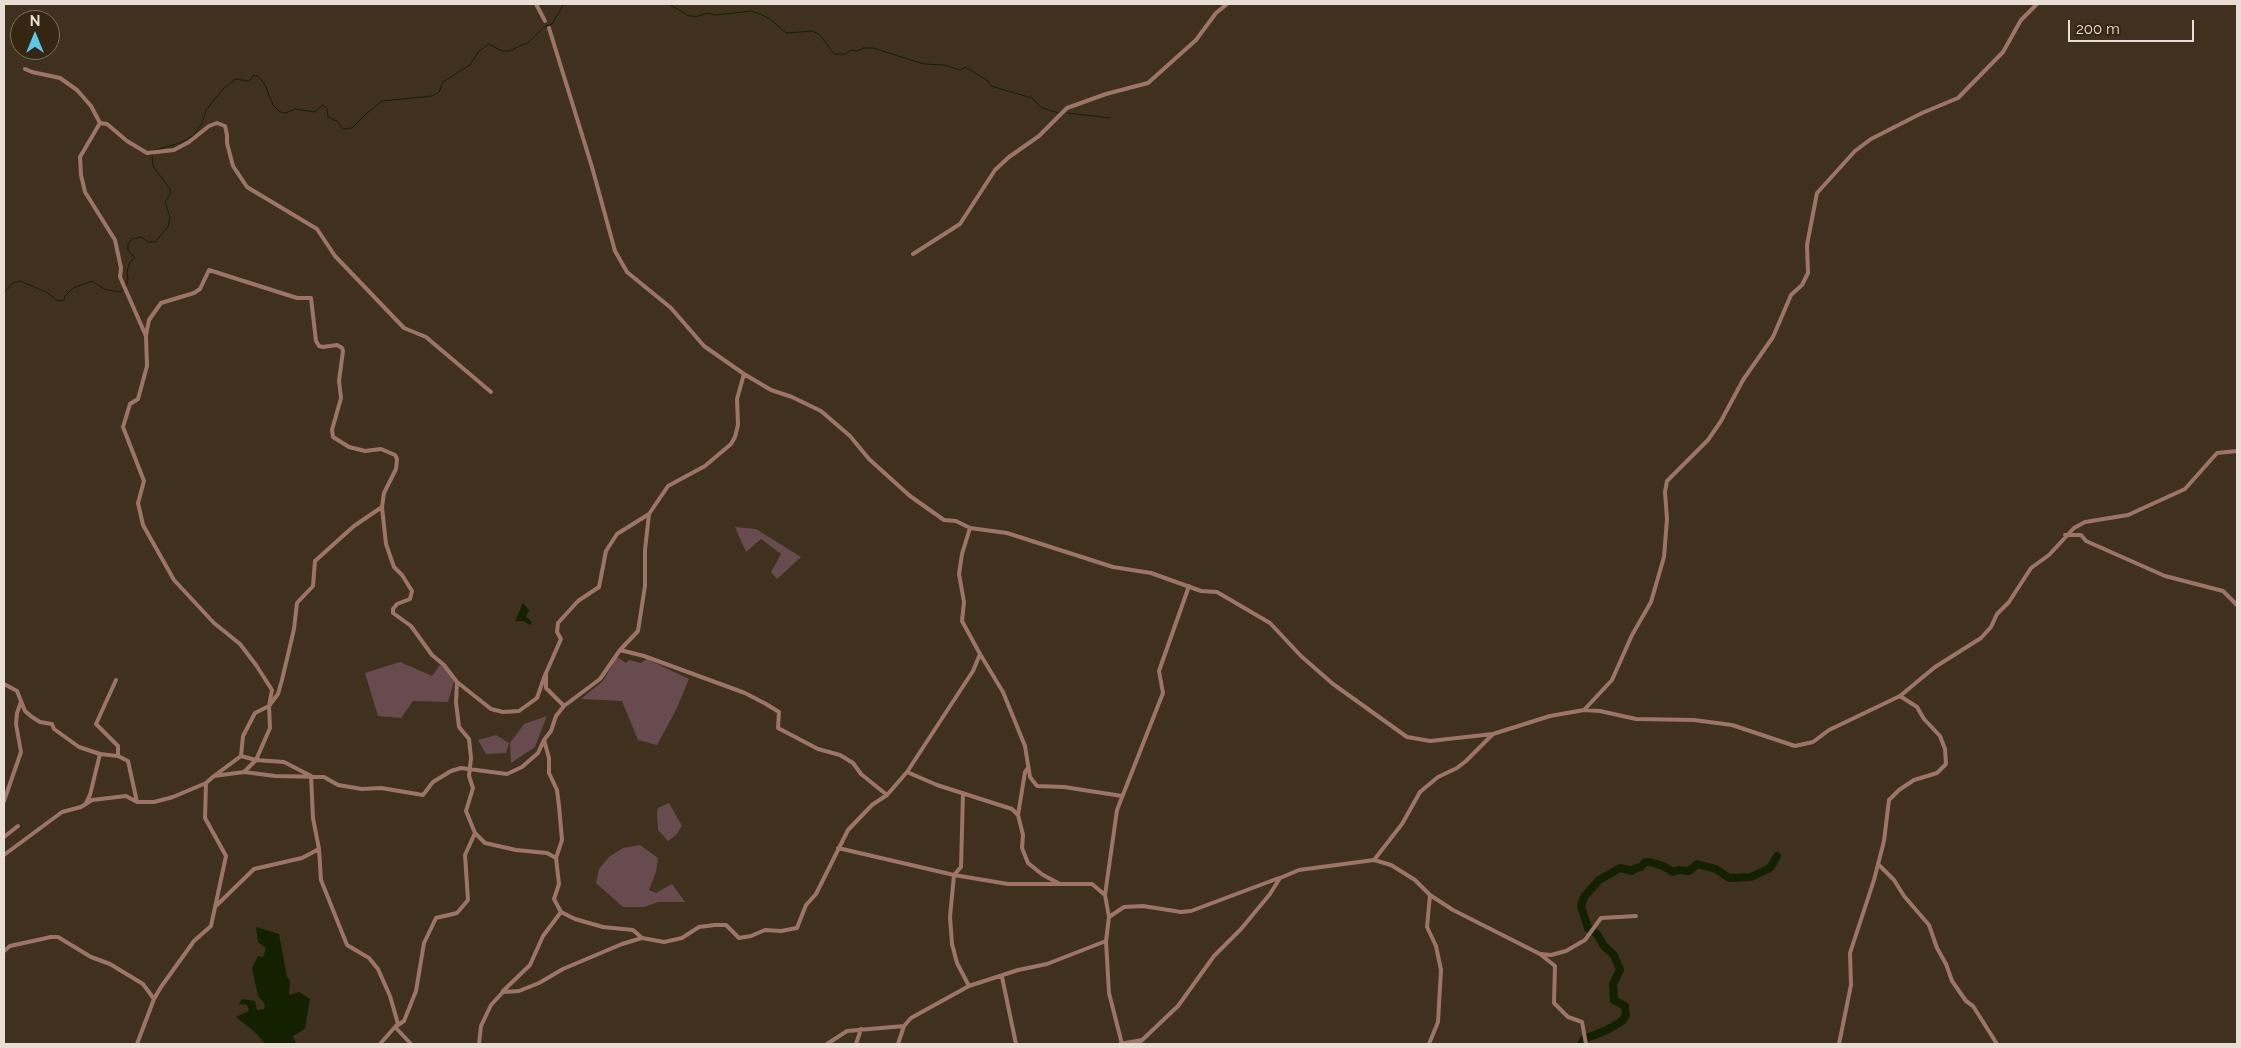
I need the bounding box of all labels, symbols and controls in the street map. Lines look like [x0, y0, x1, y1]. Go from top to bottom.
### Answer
north arrow [10, 10, 60, 60]
scale bar [2071, 10, 2197, 42]
text: N [30, 13, 40, 29]
text: 200 m [2076, 20, 2120, 38]

